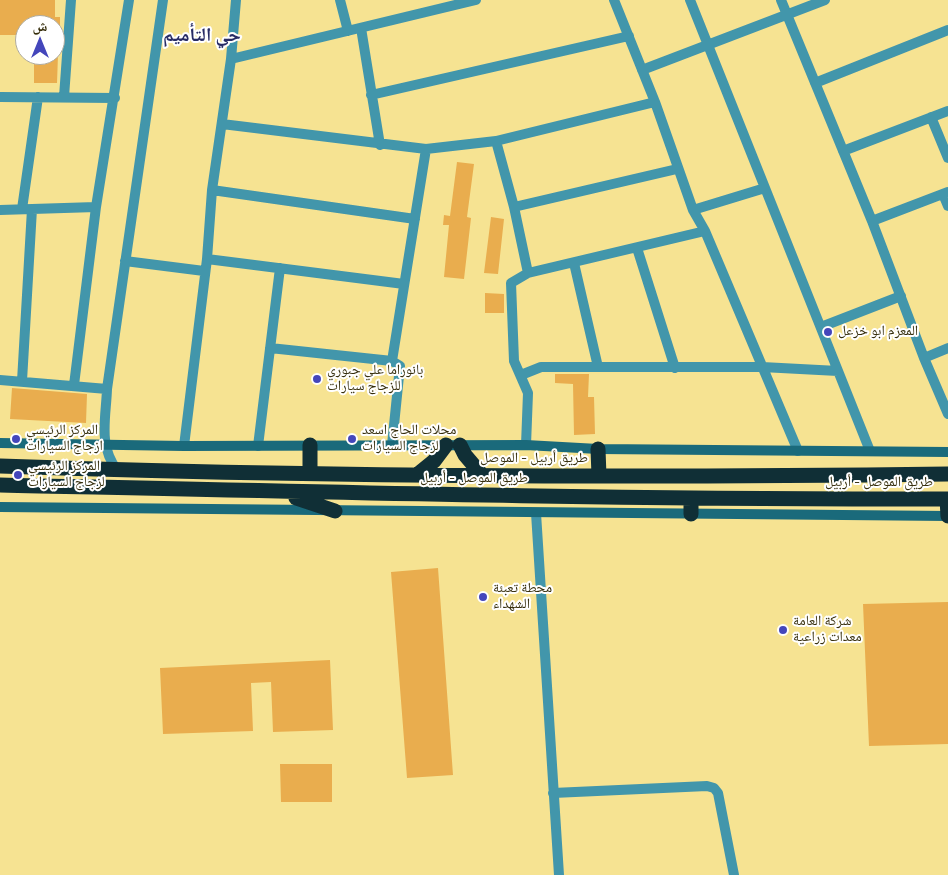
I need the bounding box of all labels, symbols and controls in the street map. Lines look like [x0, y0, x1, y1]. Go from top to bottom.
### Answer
north arrow [15, 15, 65, 65]
text: ش [33, 15, 47, 36]
district label: حي التأميم [163, 25, 241, 47]
place label: المعزم ابو خزعل [838, 324, 918, 340]
marker: المعزم ابو خزعل [822, 326, 834, 338]
place label: بانوراما علي جبوري للزجاج سيارات [327, 363, 423, 396]
marker: بانوراما علي جبوري للزجاج سيارات [311, 373, 323, 385]
place label: المركز الرئيسي ازجاج السيارات [26, 423, 103, 456]
place label: محلات الحاج اسعد لزجاج السيارات [362, 423, 456, 456]
marker: المركز الرئيسي ازجاج السيارات [10, 433, 22, 445]
marker: محلات الحاج اسعد لزجاج السيارات [346, 433, 358, 445]
street label: طريق أربيل - الموصل [480, 451, 588, 467]
place label: المركز الرئيسي لزجاج السيارات [28, 459, 105, 492]
marker: المركز الرئيسي لزجاج السيارات [12, 469, 24, 481]
street label: طريق الموصل - أربيل [420, 471, 528, 487]
street label: طريق الموصل - أربيل [825, 475, 933, 491]
place label: محطة تعبئة الشهداء [493, 581, 552, 614]
marker: محطة تعبئة الشهداء [477, 591, 489, 603]
place label: شركة العامة معدات زراعية [793, 614, 862, 646]
marker: شركة العامة معدات زراعية [777, 624, 789, 636]

